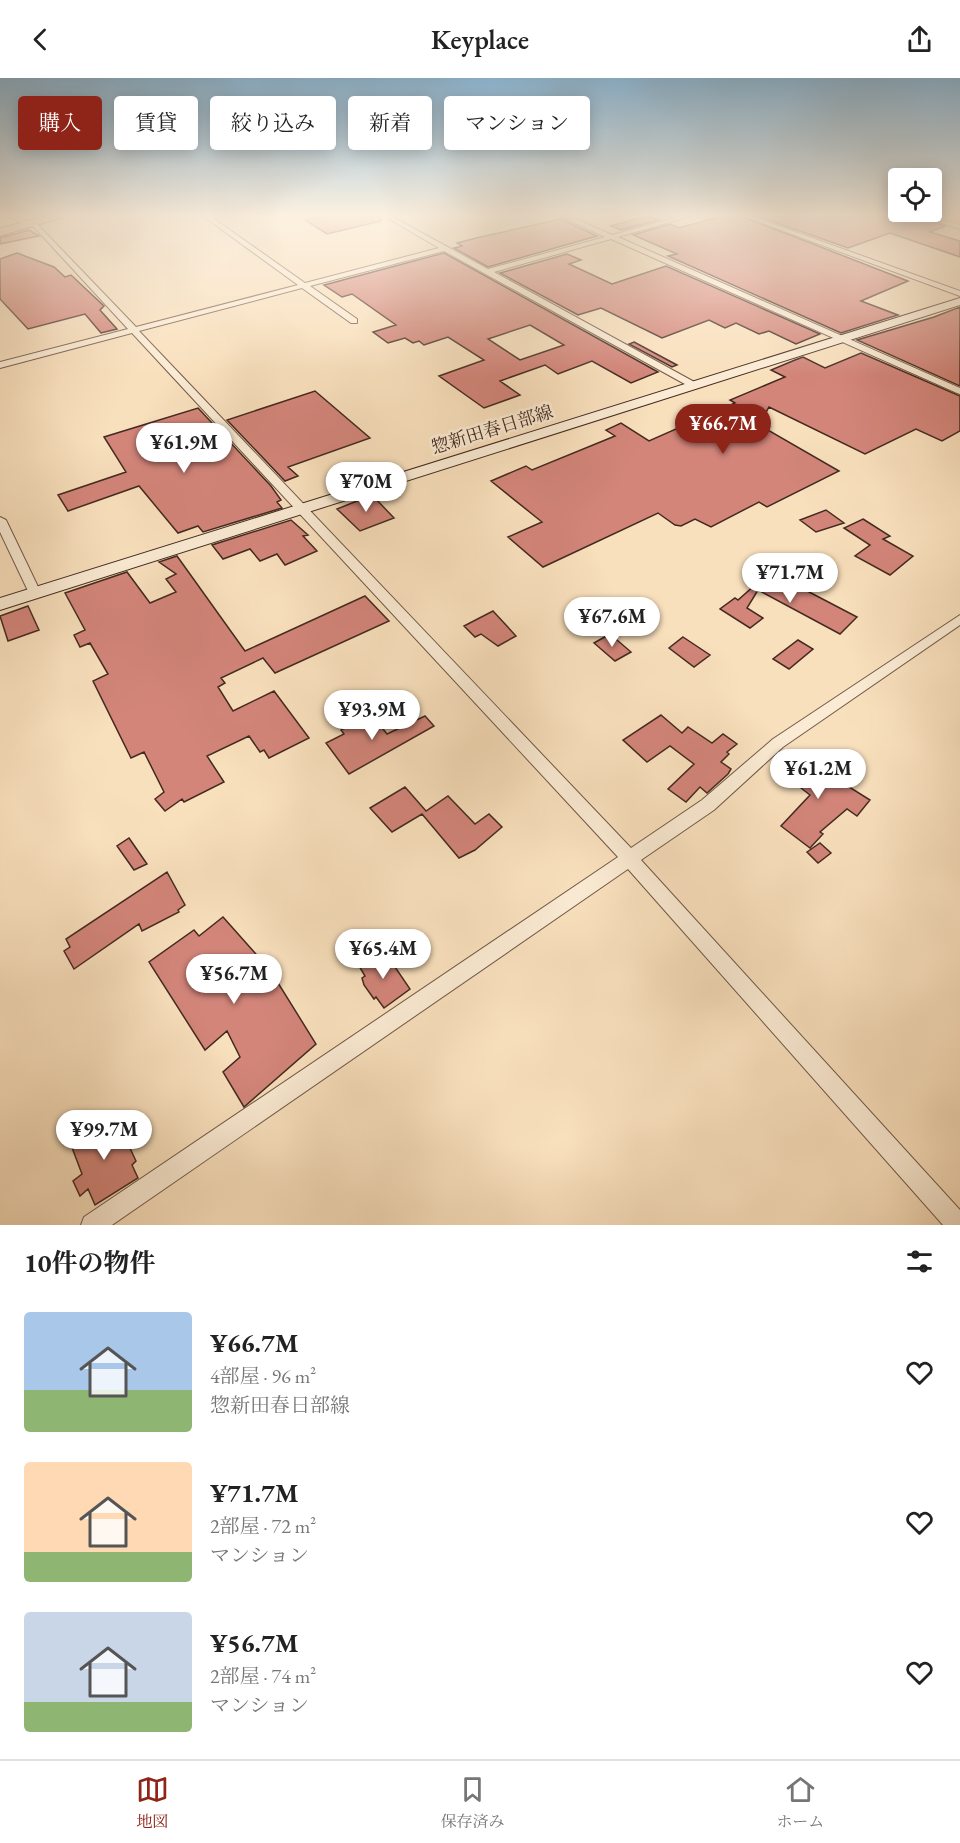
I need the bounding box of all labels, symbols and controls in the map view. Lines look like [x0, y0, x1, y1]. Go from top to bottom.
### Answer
text: Keyplace [431, 22, 529, 57]
icon: back [24, 23, 57, 56]
icon: share [903, 23, 936, 56]
chip: 購入 [18, 96, 102, 150]
chip: 賃貸 [114, 96, 198, 150]
chip: 絞り込み [210, 96, 336, 150]
chip: 新着 [348, 96, 432, 150]
chip: マンション [444, 96, 590, 150]
map controls [888, 168, 942, 222]
button: locate [888, 168, 942, 222]
street label: 惣新田春日部線 [428, 400, 556, 458]
pin: ¥66.7M [674, 404, 772, 455]
text: ¥66.7M [689, 410, 757, 436]
pin: ¥61.9M [135, 423, 233, 474]
text: ¥61.9M [150, 429, 218, 455]
pin: ¥70M [330, 462, 402, 513]
text: ¥70M [340, 468, 392, 494]
pin: ¥71.7M [741, 553, 839, 604]
text: ¥71.7M [756, 559, 824, 585]
pin: ¥67.6M [563, 597, 661, 648]
text: ¥67.6M [578, 603, 646, 629]
pin: ¥93.9M [323, 690, 421, 741]
text: ¥93.9M [338, 696, 406, 722]
pin: ¥61.2M [769, 749, 867, 800]
text: ¥61.2M [784, 755, 852, 781]
pin: ¥65.4M [334, 929, 432, 980]
text: ¥65.4M [349, 935, 417, 961]
pin: ¥56.7M [185, 954, 283, 1005]
text: ¥56.7M [200, 960, 268, 986]
pin: ¥99.7M [55, 1110, 153, 1161]
text: ¥99.7M [70, 1116, 138, 1142]
icon: filters [903, 1245, 936, 1278]
text: 10件の物件 [24, 1246, 156, 1280]
text: ¥66.7M [210, 1326, 299, 1360]
icon: home [72, 1336, 144, 1408]
icon: heart [903, 1356, 936, 1389]
text: 4部屋 · 96 m² [210, 1363, 316, 1389]
text: 惣新田春日部線 [210, 1392, 350, 1418]
text: ¥71.7M [210, 1476, 299, 1510]
icon: home [72, 1486, 144, 1558]
icon: heart [903, 1506, 936, 1539]
text: 2部屋 · 72 m² [210, 1513, 316, 1539]
text: マンション [210, 1542, 309, 1568]
text: ¥56.7M [210, 1626, 299, 1660]
icon: home [72, 1636, 144, 1708]
icon: heart [903, 1656, 936, 1689]
text: 2部屋 · 74 m² [210, 1663, 316, 1689]
text: マンション [210, 1692, 309, 1718]
tab: 地図 [136, 1773, 169, 1832]
tab: 保存済み [440, 1773, 505, 1832]
tab: ホーム [776, 1773, 824, 1832]

